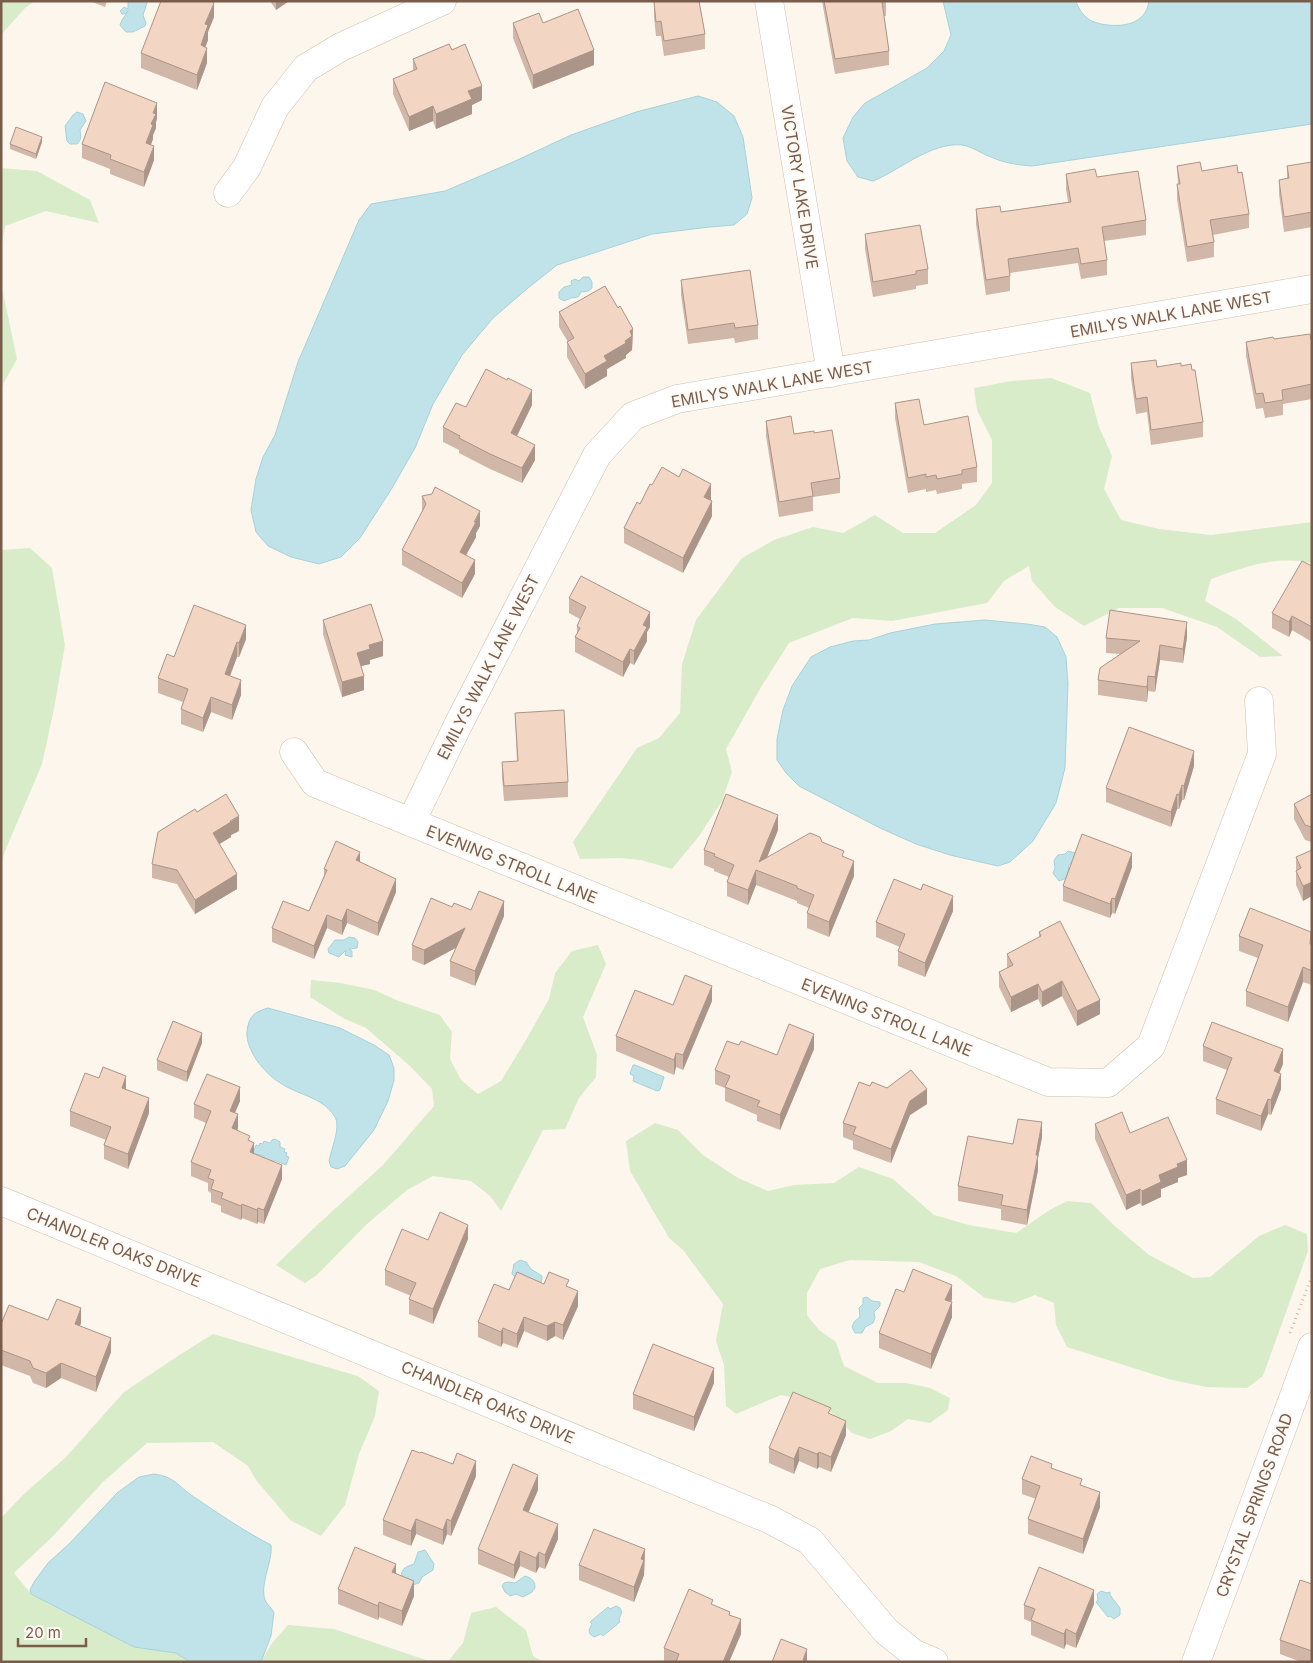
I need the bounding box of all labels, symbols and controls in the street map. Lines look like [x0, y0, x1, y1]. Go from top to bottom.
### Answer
street label: VICTORY LAKE DRIVE [777, 103, 823, 271]
street label: EMILYS WALK LANE WEST [1068, 286, 1274, 342]
street label: EMILYS WALK LANE WEST [669, 356, 875, 412]
street label: EMILYS WALK LANE WEST [433, 571, 543, 763]
street label: EVENING STROLL LANE [424, 821, 600, 907]
street label: EVENING STROLL LANE [799, 974, 975, 1060]
street label: CHANDLER OAKS DRIVE [24, 1203, 204, 1291]
street label: CHANDLER OAKS DRIVE [398, 1356, 578, 1448]
street label: CRYSTAL SPRINGS ROAD [1211, 1410, 1297, 1600]
scale bar [18, 1616, 85, 1648]
text: 20 m [25, 1623, 61, 1642]

